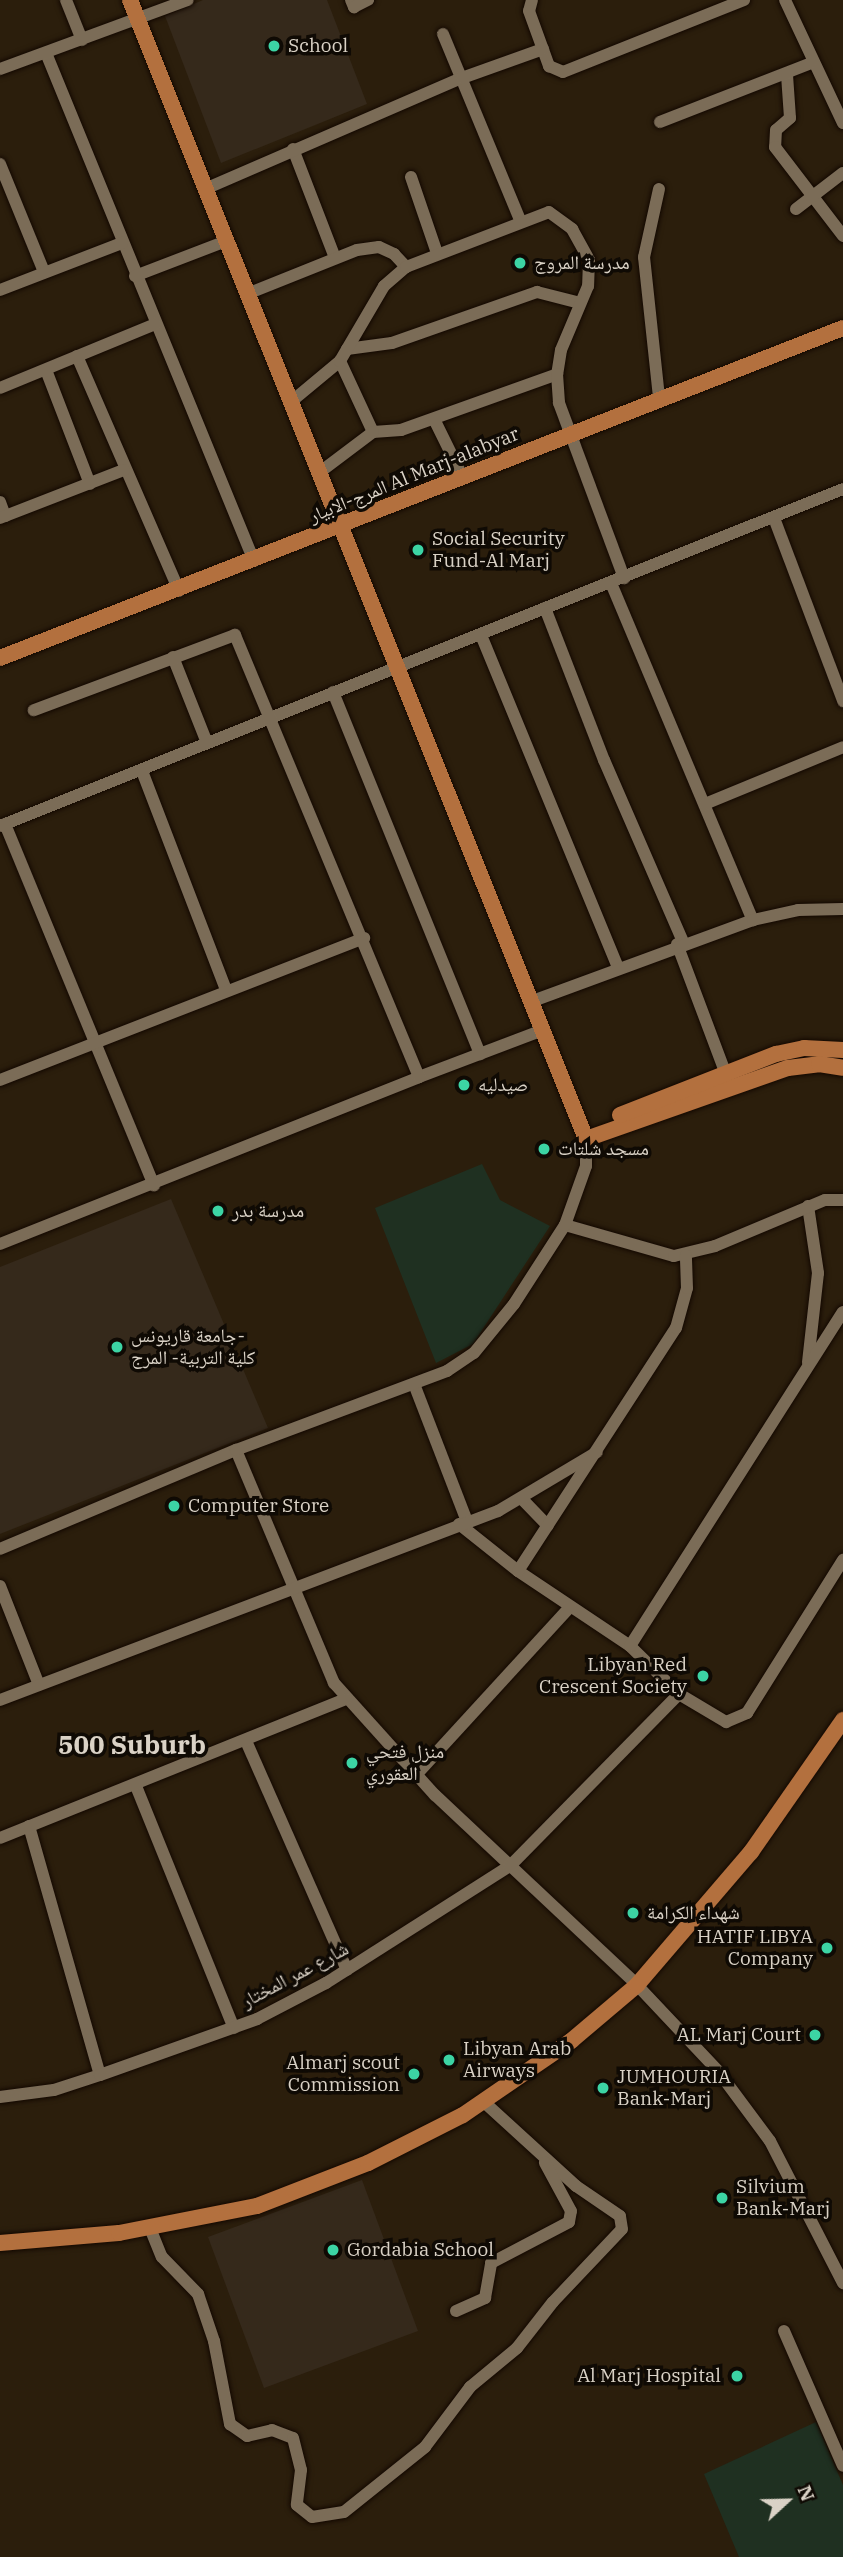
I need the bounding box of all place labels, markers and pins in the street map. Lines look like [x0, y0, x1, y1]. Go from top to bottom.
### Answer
place label: School [288, 35, 348, 57]
marker: School [266, 38, 282, 54]
place label: مدرسة المروج [534, 252, 630, 274]
marker: مدرسة المروج [512, 255, 528, 271]
place label: Social Security Fund-Al Marj [432, 528, 565, 572]
marker: Social Security Fund-Al Marj [410, 542, 426, 558]
place label: صيدليه [478, 1074, 528, 1096]
marker: صيدليه [456, 1077, 472, 1093]
place label: مسجد شلتات [558, 1138, 649, 1160]
marker: مسجد شلتات [536, 1141, 552, 1157]
place label: مدرسة بدر [232, 1200, 304, 1222]
marker: مدرسة بدر [210, 1203, 226, 1219]
place label: جامعة قاريونس- كلية التربية- المرج [131, 1325, 255, 1369]
marker: جامعة قاريونس- كلية التربية- المرج [109, 1339, 125, 1355]
place label: Computer Store [188, 1495, 329, 1517]
marker: Computer Store [166, 1498, 182, 1514]
place label: Libyan Red Crescent Society [539, 1654, 687, 1698]
marker: Libyan Red Crescent Society [693, 1666, 713, 1686]
place label: منزل فتحي العقوري [366, 1741, 444, 1785]
marker: منزل فتحي العقوري [344, 1755, 360, 1771]
place label: شهداء الكرامة [647, 1902, 740, 1924]
marker: شهداء الكرامة [625, 1905, 641, 1921]
place label: HATIF LIBYA Company [697, 1926, 813, 1970]
marker: HATIF LIBYA Company [819, 1940, 835, 1956]
place label: AL Marj Court [677, 2024, 801, 2046]
marker: AL Marj Court [807, 2027, 823, 2043]
place label: Libyan Arab Airways [463, 2038, 571, 2082]
place label: Almarj scout Commission [286, 2052, 400, 2096]
marker: Libyan Arab Airways [441, 2052, 457, 2068]
marker: Almarj scout Commission [406, 2066, 422, 2082]
place label: JUMHOURIA Bank-Marj [617, 2066, 731, 2110]
marker: JUMHOURIA Bank-Marj [595, 2080, 611, 2096]
place label: Silvium Bank-Marj [736, 2176, 830, 2220]
marker: Silvium Bank-Marj [714, 2190, 730, 2206]
place label: Gordabia School [347, 2239, 494, 2261]
marker: Gordabia School [325, 2242, 341, 2258]
place label: Al Marj Hospital [577, 2365, 721, 2387]
marker: Al Marj Hospital [727, 2366, 747, 2386]

